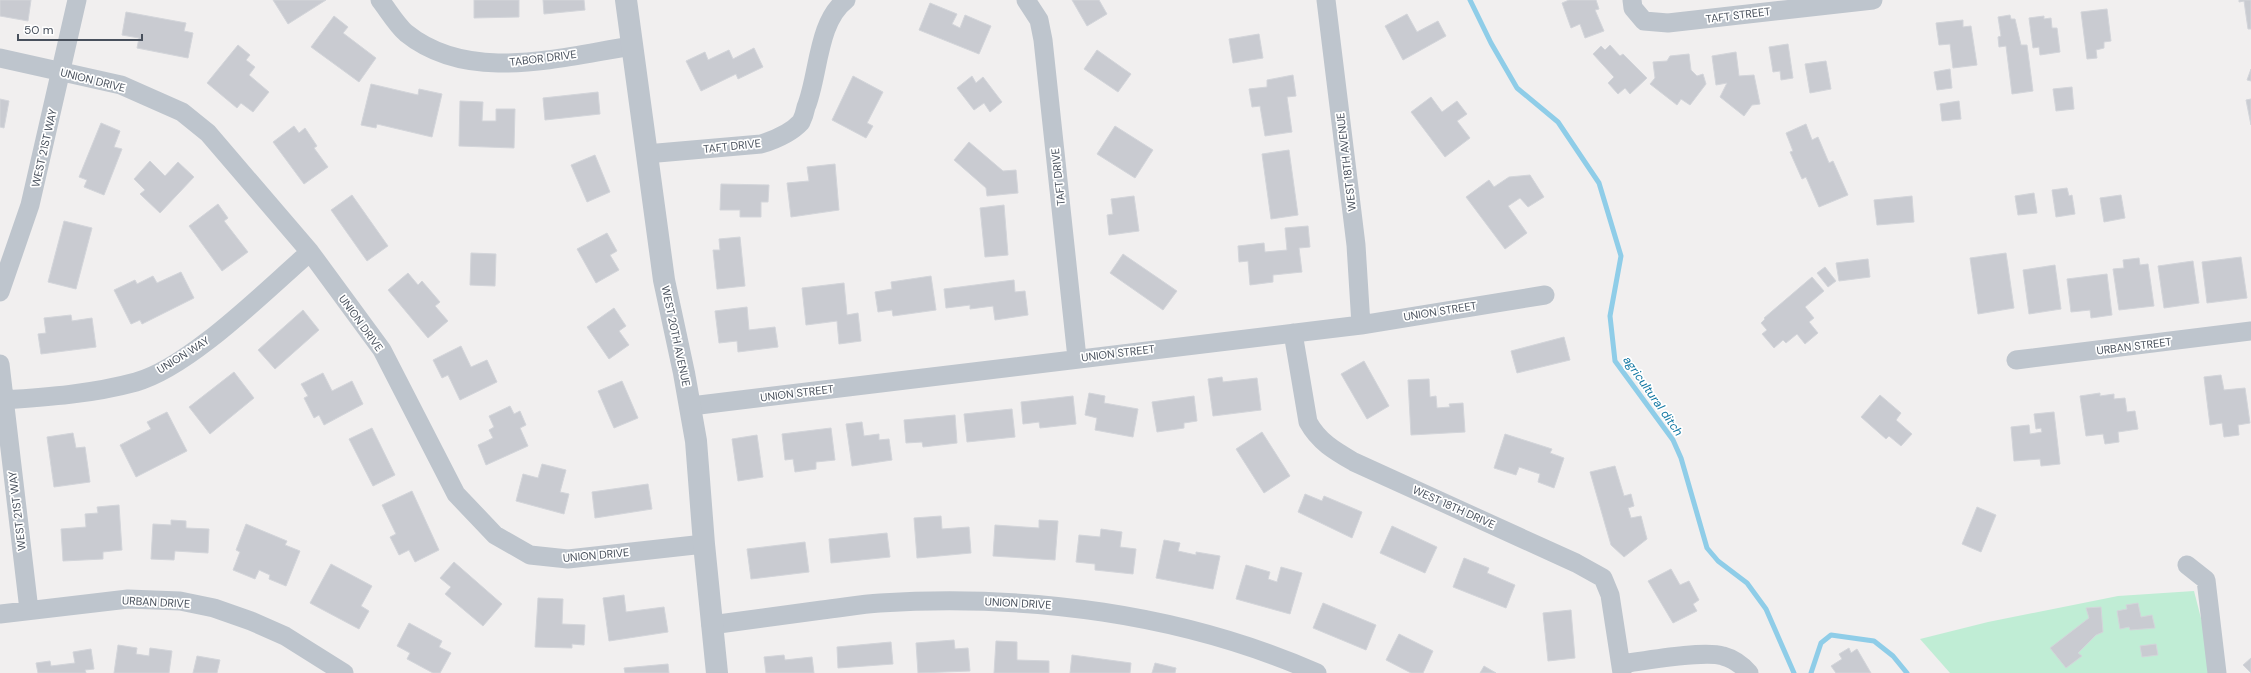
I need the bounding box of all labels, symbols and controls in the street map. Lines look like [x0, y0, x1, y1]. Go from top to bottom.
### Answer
street label: TAFT STREET [1705, 4, 1771, 26]
scale bar [18, 16, 142, 42]
text: 50 m [24, 22, 53, 38]
street label: TABOR DRIVE [509, 47, 577, 69]
street label: UNION DRIVE [59, 65, 127, 95]
street label: WEST 21ST WAY [28, 107, 60, 189]
street label: WEST 18TH AVENUE [1333, 112, 1359, 212]
street label: TAFT DRIVE [703, 136, 761, 156]
street label: TAFT DRIVE [1048, 148, 1068, 206]
street label: WEST 20TH AVENUE [658, 284, 694, 388]
street label: UNION DRIVE [336, 292, 386, 354]
street label: UNION STREET [1402, 298, 1478, 324]
street label: UNION WAY [154, 333, 212, 377]
street label: URBAN STREET [2096, 334, 2172, 358]
street label: UNION STREET [1080, 342, 1156, 364]
water label: agricultural ditch [1619, 353, 1687, 439]
street label: UNION STREET [759, 382, 835, 404]
street label: WEST 21ST WAY [5, 470, 29, 552]
street label: WEST 18TH DRIVE [1411, 483, 1497, 531]
street label: UNION DRIVE [562, 545, 630, 565]
street label: URBAN DRIVE [122, 593, 190, 611]
street label: UNION DRIVE [984, 594, 1052, 612]

